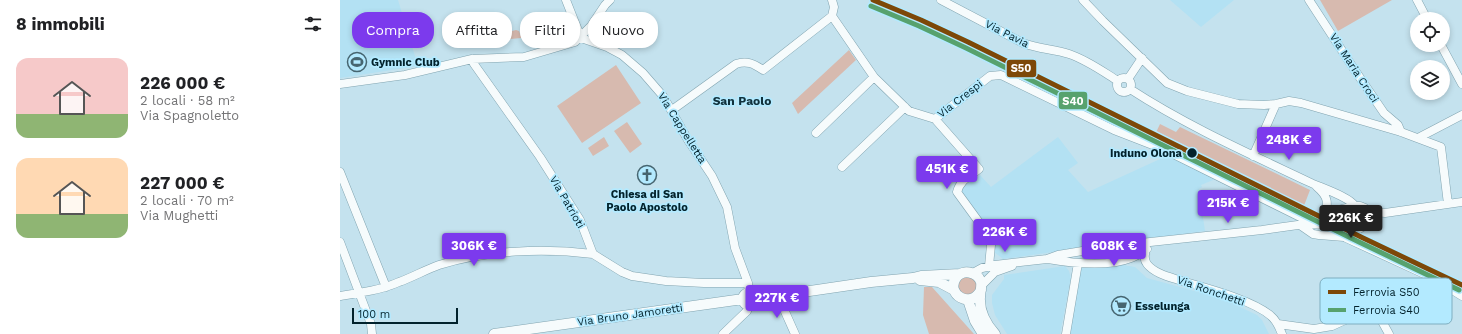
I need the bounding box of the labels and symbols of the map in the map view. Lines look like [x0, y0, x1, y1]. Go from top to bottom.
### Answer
street label: Via Pavia [983, 17, 1031, 51]
street label: Via Maria Croci [1327, 31, 1381, 105]
sports icon: Gymnic Club [346, 51, 368, 73]
place label: Gymnic Club [371, 56, 440, 69]
line badge: S50 [1006, 59, 1037, 78]
text: S50 [1011, 62, 1031, 75]
street label: Via Crespi [935, 77, 985, 121]
street label: Via Cappelletta [655, 90, 709, 166]
line badge: S40 [1058, 91, 1088, 110]
district label: San Paolo [713, 94, 771, 108]
text: S40 [1062, 95, 1084, 108]
pin: 248K € [1256, 127, 1322, 161]
marker: Induno Olona [1185, 146, 1199, 160]
place label: Induno Olona [1110, 147, 1183, 160]
pin: 451K € [914, 156, 980, 190]
church icon: Chiesa di San Paolo Apostolo [636, 164, 658, 186]
street label: Via Patrioti [547, 173, 587, 231]
place label: Chiesa di San Paolo Apostolo [606, 188, 688, 214]
pin: 215K € [1195, 190, 1261, 224]
pin: 226K € [1318, 205, 1384, 239]
pin: 226K € [972, 219, 1038, 253]
pin: 306K € [441, 233, 507, 267]
pin: 608K € [1081, 233, 1147, 267]
street label: Via Ronchetti [1175, 273, 1247, 309]
legend [1320, 278, 1452, 324]
pin: 227K € [744, 285, 810, 319]
text: Ferrovia S50 [1353, 286, 1420, 299]
supermarket icon: Esselunga [1110, 295, 1132, 317]
place label: Esselunga [1135, 300, 1190, 313]
street label: Via Bruno Jamoretti [576, 301, 684, 329]
text: Ferrovia S40 [1353, 304, 1420, 317]
scale bar [352, 306, 458, 325]

